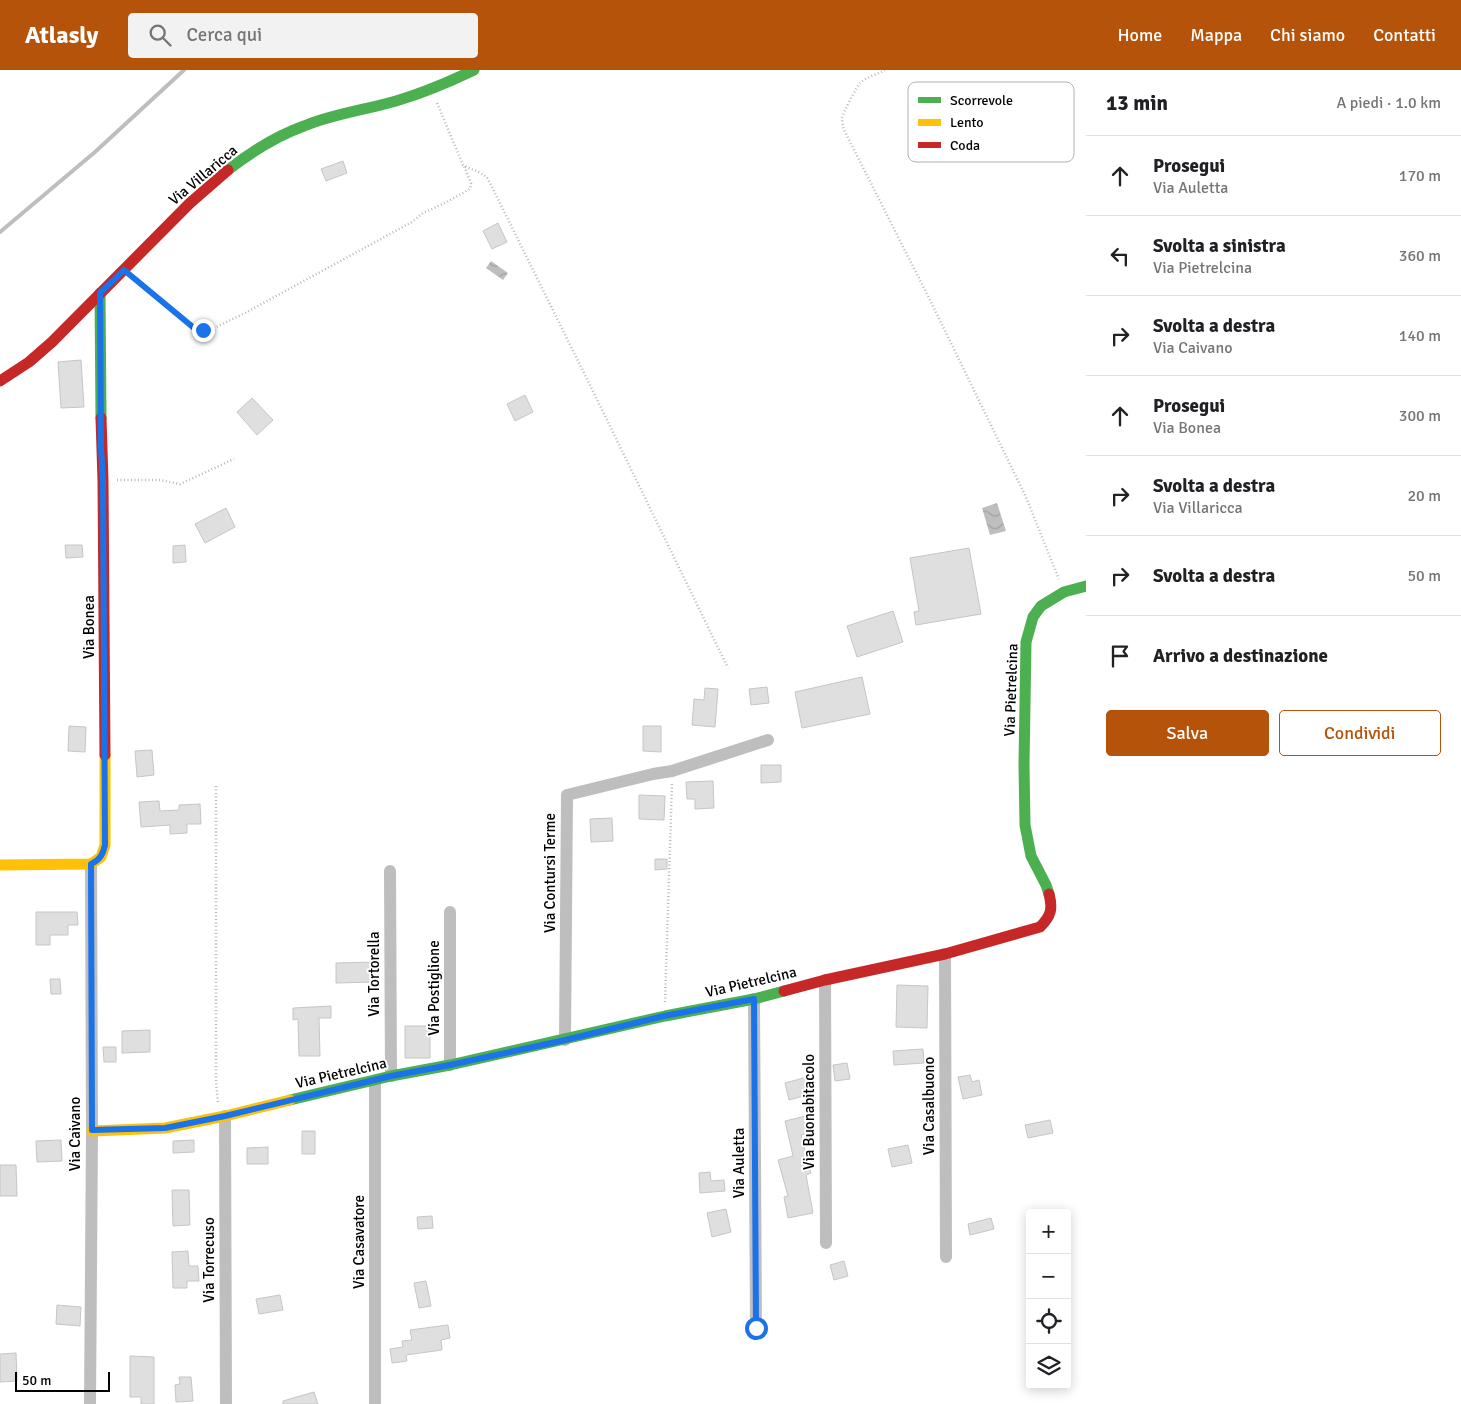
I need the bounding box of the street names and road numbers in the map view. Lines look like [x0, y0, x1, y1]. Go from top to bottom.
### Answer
street label: Via Villaricca [165, 141, 241, 209]
street label: Via Bonea [80, 595, 98, 659]
street label: Via Pietrelcina [1000, 643, 1022, 737]
street label: Via Contursi Terme [541, 813, 559, 933]
street label: Via Tortorella [365, 931, 383, 1017]
street label: Via Postiglione [425, 940, 443, 1036]
street label: Via Pietrelcina [704, 963, 798, 1001]
street label: Via Pietrelcina [294, 1054, 388, 1092]
street label: Via Buonabitacolo [800, 1054, 818, 1170]
street label: Via Casalbuono [920, 1057, 938, 1155]
street label: Via Caivano [66, 1097, 84, 1171]
street label: Via Auletta [730, 1128, 748, 1198]
street label: Via Casavatore [350, 1195, 368, 1289]
street label: Via Torrecuso [200, 1217, 218, 1303]

